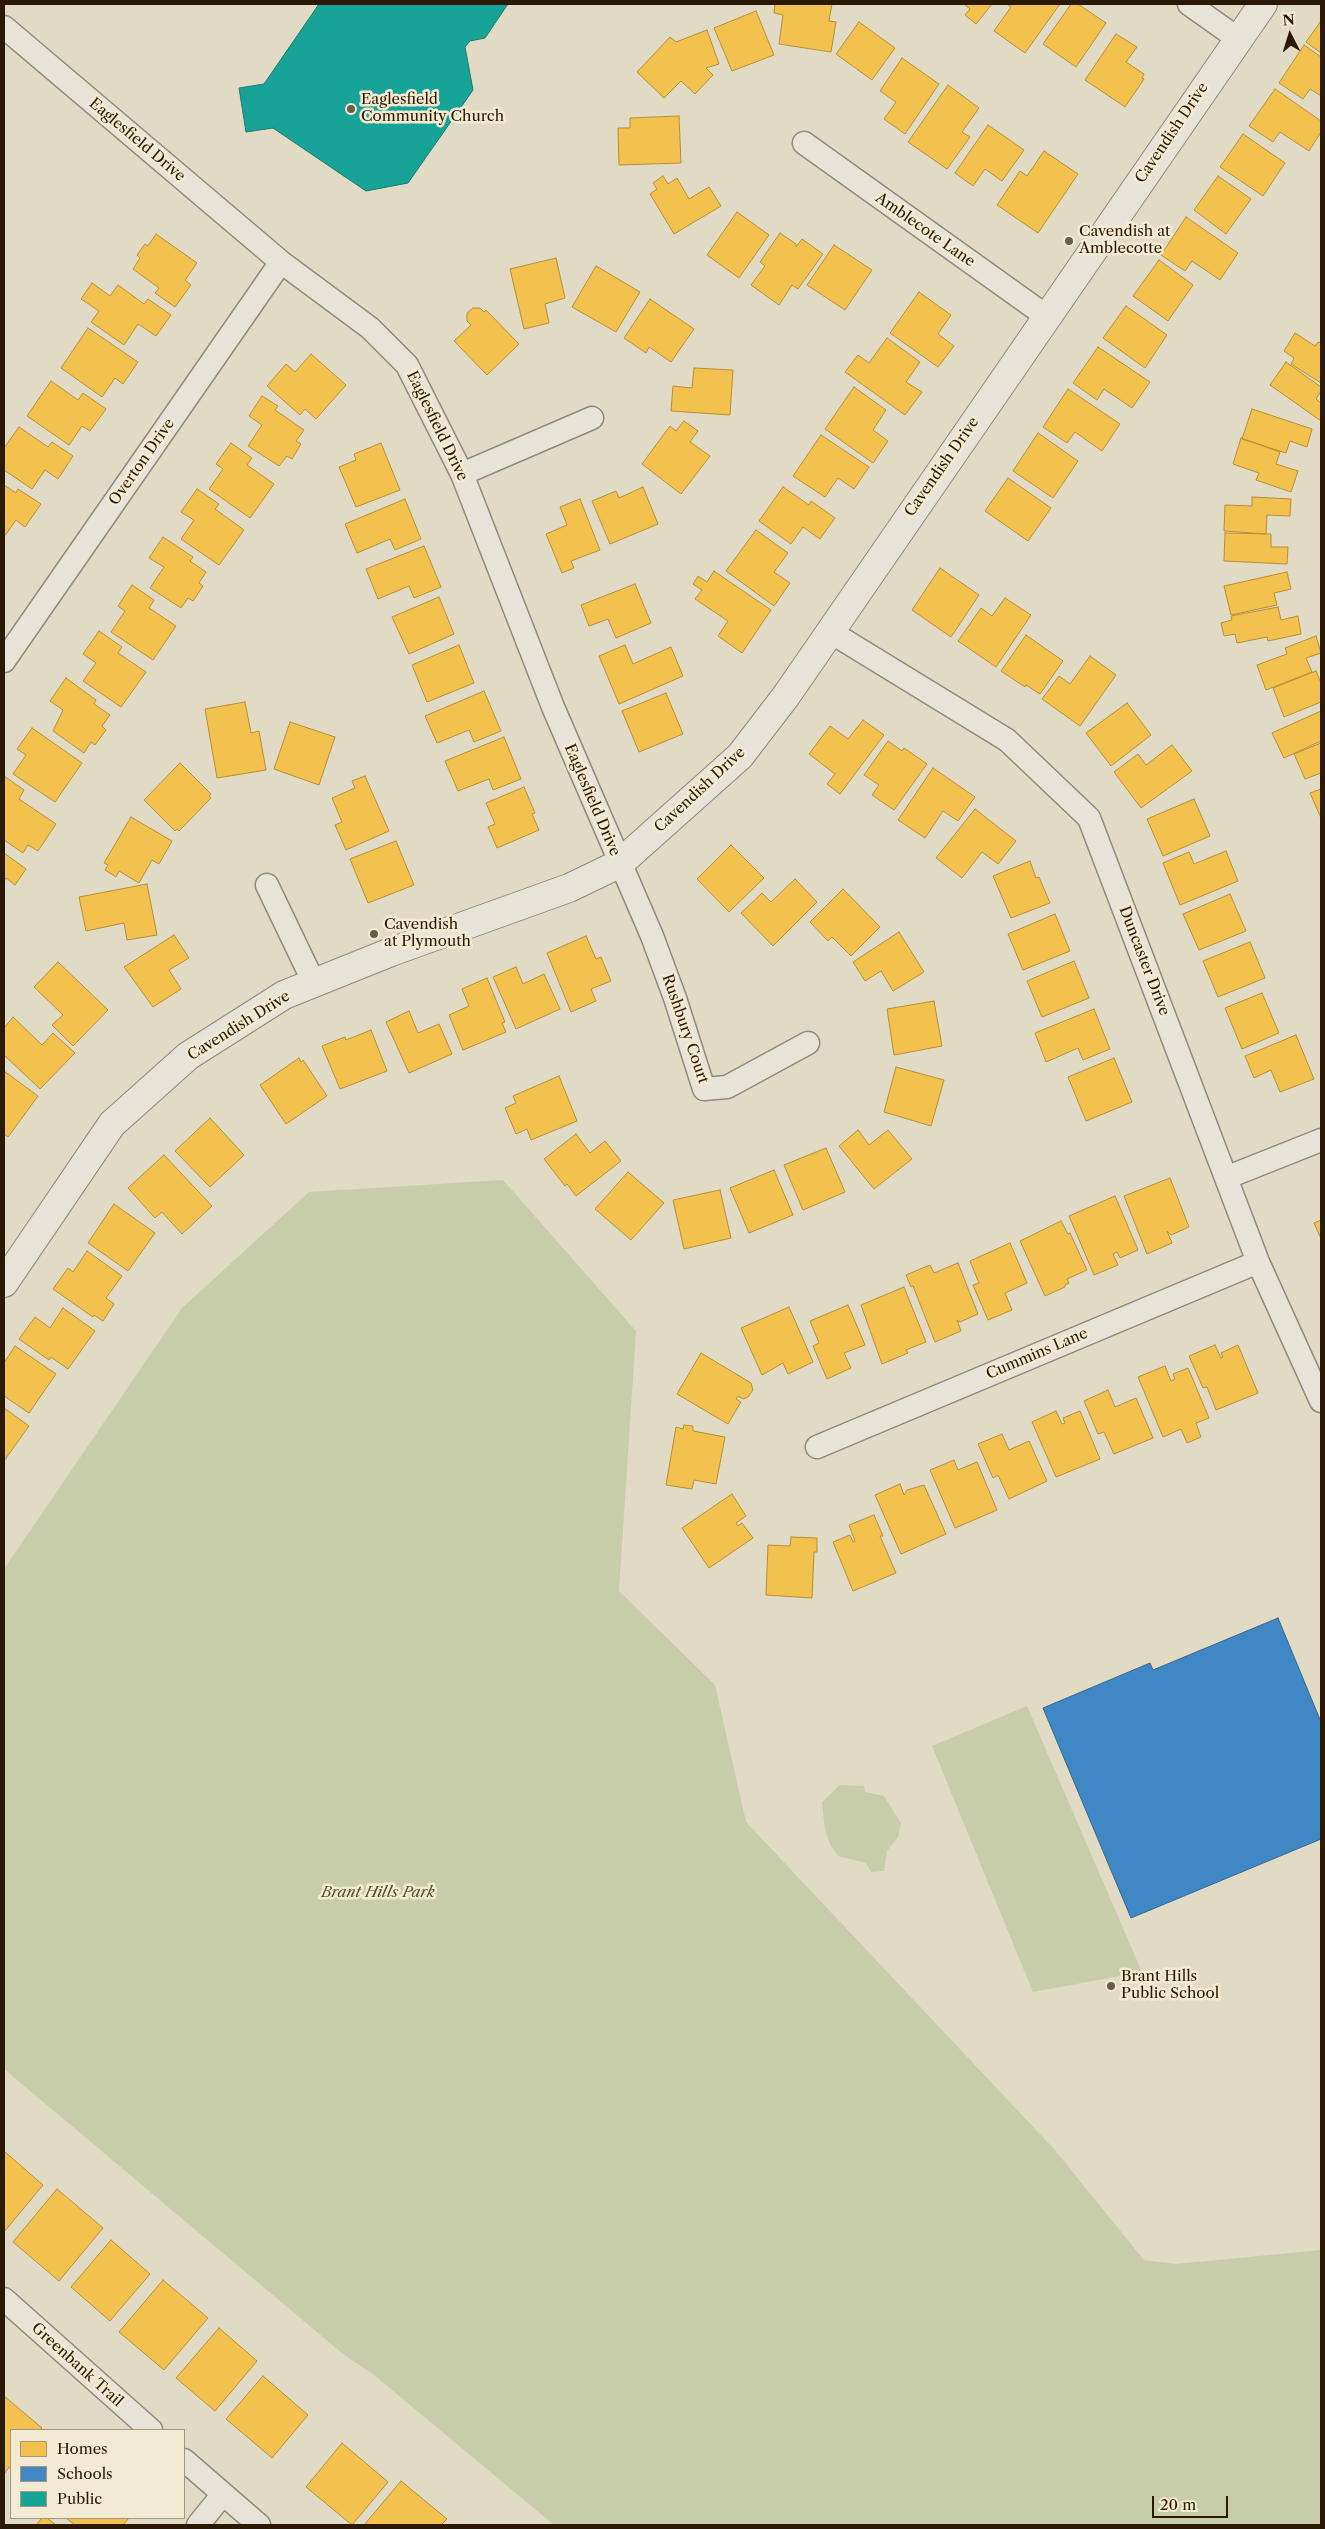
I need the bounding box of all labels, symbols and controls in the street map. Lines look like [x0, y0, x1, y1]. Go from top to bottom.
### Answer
north arrow [1265, 10, 1315, 60]
text: N [1282, 11, 1296, 30]
street label: Cavendish Drive [1132, 79, 1212, 187]
place label: Eaglesfield Community Church [361, 91, 504, 126]
street label: Eaglesfield Drive [85, 95, 189, 185]
marker: Eaglesfield Community Church [345, 103, 357, 115]
street label: Amblecote Lane [872, 189, 978, 271]
place label: Cavendish at Amblecotte [1079, 223, 1170, 258]
marker: Cavendish at Amblecotte [1063, 235, 1075, 247]
street label: Eaglesfield Drive [403, 368, 471, 484]
street label: Cavendish Drive [901, 414, 983, 520]
street label: Overton Drive [105, 415, 179, 509]
street label: Eaglesfield Drive [560, 741, 624, 859]
street label: Cavendish Drive [651, 743, 749, 837]
street label: Duncaster Drive [1115, 904, 1173, 1018]
place label: Cavendish at Plymouth [384, 916, 471, 951]
marker: Cavendish at Plymouth [368, 928, 380, 940]
street label: Rushbury Court [658, 972, 712, 1086]
street label: Cavendish Drive [185, 987, 293, 1065]
street label: Cummins Lane [983, 1324, 1091, 1384]
park label: Brant Hills Park [321, 1884, 435, 1902]
place label: Brant Hills Public School [1121, 1968, 1219, 2003]
marker: Brant Hills Public School [1105, 1980, 1117, 1992]
street label: Greenbank Trail [28, 2319, 126, 2411]
legend [10, 2429, 185, 2519]
text: Homes [57, 2439, 108, 2458]
text: Schools [57, 2464, 113, 2483]
scale bar [1155, 2486, 1231, 2518]
text: Public [57, 2489, 102, 2508]
text: 20 m [1160, 2495, 1196, 2514]

